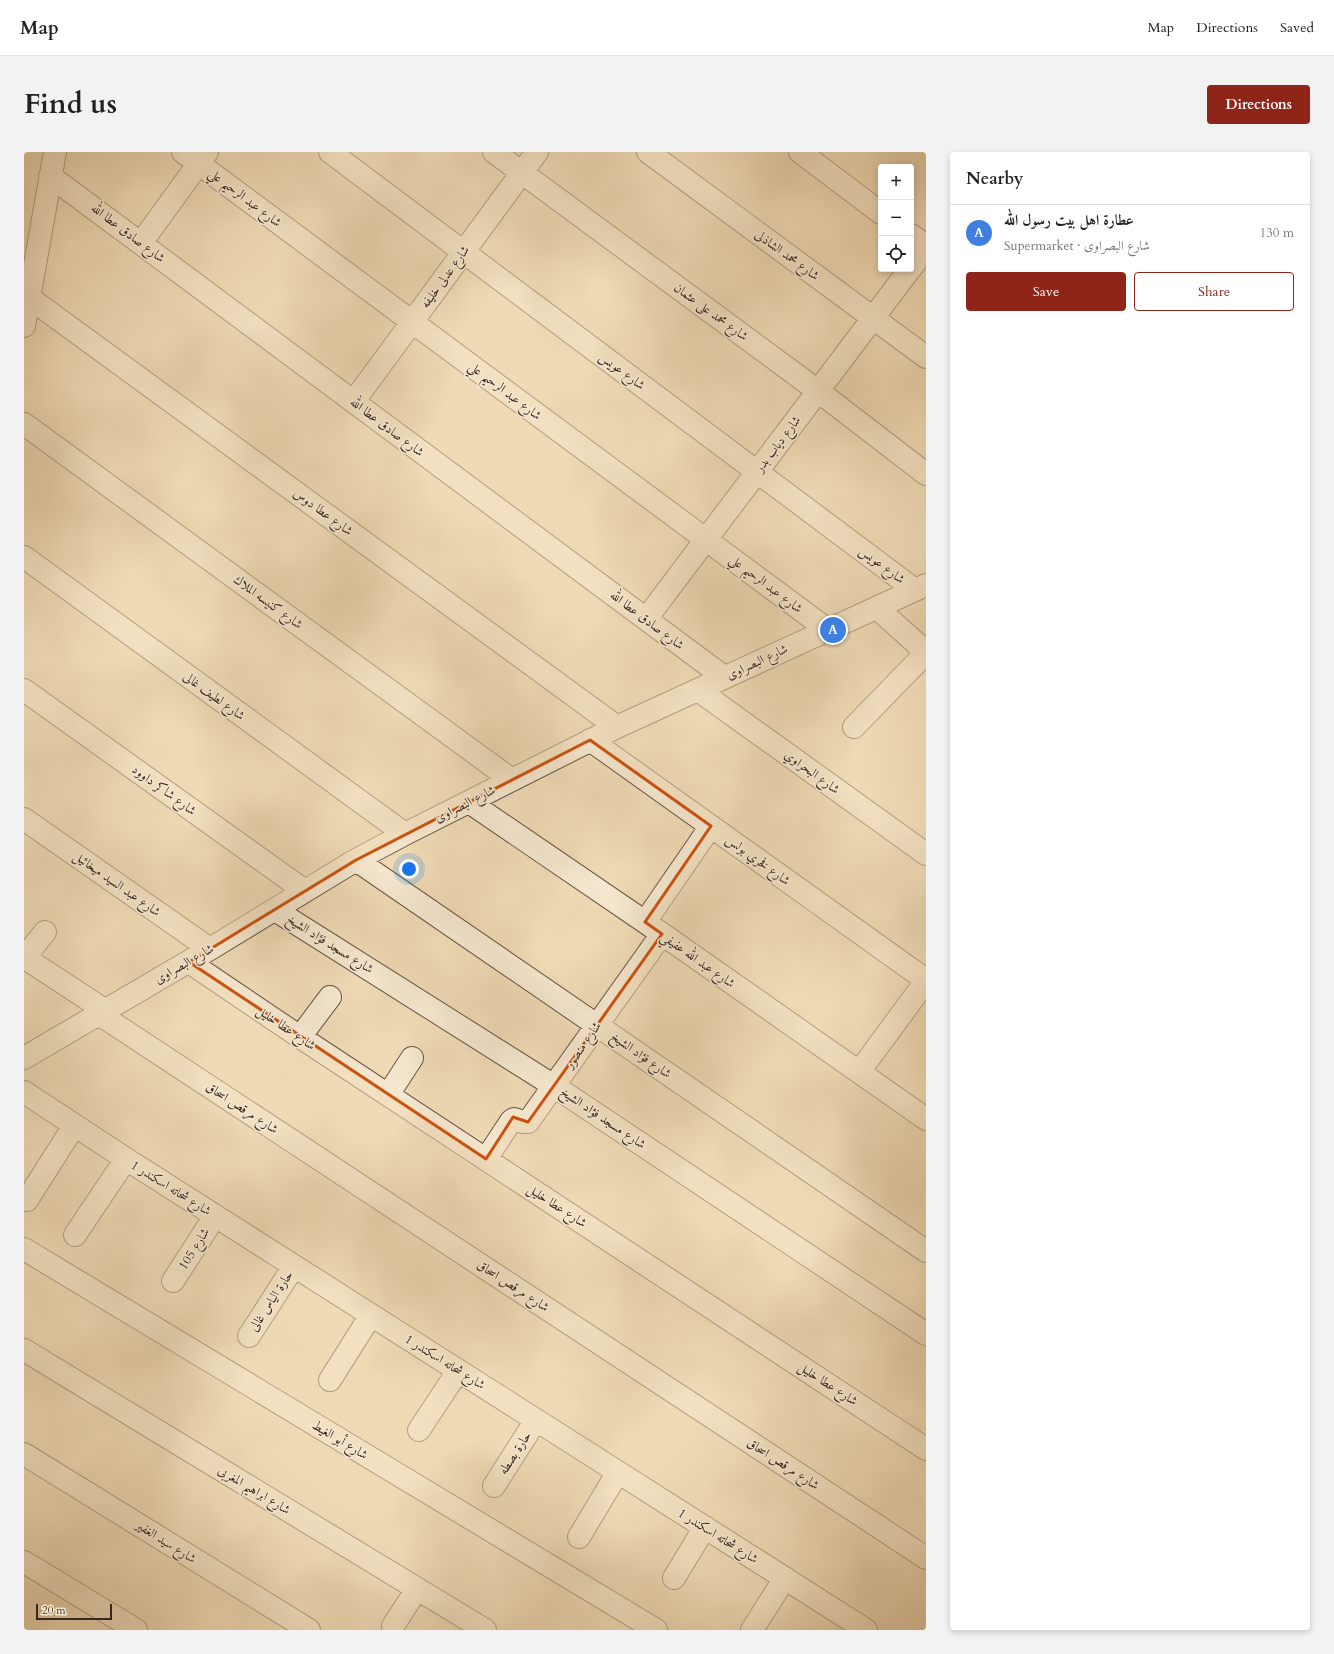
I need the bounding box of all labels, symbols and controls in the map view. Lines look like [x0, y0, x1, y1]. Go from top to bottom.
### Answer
text: Map [20, 15, 59, 41]
text: Map [1148, 18, 1174, 37]
text: Directions [1196, 18, 1258, 37]
text: Saved [1280, 18, 1314, 37]
text: Find us [24, 85, 117, 123]
button: Directions [1207, 85, 1310, 124]
street label: شارع عبد الرحيم علي [202, 164, 285, 235]
map controls [878, 164, 914, 272]
button: + [878, 164, 914, 200]
text: Nearby [966, 167, 1023, 190]
street label: شارع صادق عطا الله [86, 198, 170, 268]
button: − [878, 200, 914, 236]
text: عطارة اهل بيت رسول الله [1004, 210, 1134, 230]
text: A [974, 224, 984, 242]
text: 130 m [1260, 224, 1294, 242]
street label: شارع محمد الشاذلى [750, 225, 823, 286]
button: locate [878, 236, 914, 272]
text: Supermarket · شارع البصراوى [1004, 237, 1150, 255]
street label: شارع عدلى خليفه [416, 242, 476, 313]
button: Save [966, 272, 1126, 311]
button: Share [1134, 272, 1294, 311]
street label: شارع محمد على عثمان [669, 279, 752, 347]
street label: شارع عويس [594, 348, 649, 396]
street label: شارع عبد الرحيم علي [462, 357, 545, 428]
street label: شارع صادق عطا الله [345, 392, 429, 462]
street label: شارع دياب بدر [750, 412, 807, 479]
street label: شارع عطا دوس [288, 484, 357, 541]
street label: شارع عويس [854, 542, 909, 590]
street label: شارع عبد الرحيم علي [723, 550, 806, 621]
street label: شارع كنيسه الملاك [228, 571, 306, 635]
street label: شارع صادق عطا الله [605, 585, 689, 655]
pin: A [820, 615, 846, 645]
street label: شارع البصراوى [723, 640, 792, 686]
street label: شارع لطيف غالى [178, 667, 249, 726]
street label: شارع البحراوي [779, 746, 843, 800]
street label: شارع شاكر داوود [127, 760, 200, 821]
street label: شارع البصراوى [431, 781, 499, 829]
street label: شارع فخري بولس [721, 830, 794, 891]
street label: شارع عبد السيد ميخائيل [69, 847, 164, 923]
your location [399, 859, 419, 879]
street label: شارع مسجد فؤاد الشيخ [282, 910, 377, 980]
street label: شارع عبد الله عفيفي [655, 926, 740, 996]
street label: شارع البصراوى [151, 940, 218, 990]
street label: شارع عطا خليل [252, 1002, 319, 1056]
street label: شارع منصور [559, 1018, 607, 1075]
street label: شارع فؤاد الشيخ [606, 1027, 675, 1084]
street label: شارع مرقص اسحاق [201, 1078, 282, 1140]
street label: شارع مسجد فؤاد الشيخ [556, 1083, 649, 1155]
street label: شارع شحاته اسكندر 1 [126, 1156, 215, 1222]
street label: شارع عطا خليل [523, 1180, 590, 1234]
street label: شارع 105 [174, 1225, 216, 1274]
street label: شارع مرقص اسحاق [472, 1256, 553, 1318]
street label: حارة الياس غالى [245, 1267, 297, 1335]
street label: شارع شحاته اسكندر 1 [400, 1330, 489, 1396]
street label: شارع عطا خليل [794, 1358, 861, 1412]
street label: شارع أبو الغيط [308, 1416, 371, 1465]
street label: حارة بصطه [494, 1428, 536, 1478]
street label: شارع مرقص اسحاق [742, 1434, 823, 1496]
street label: شارع ابراهيم المغربى [212, 1461, 294, 1522]
street label: شارع شحاته اسكندر 1 [673, 1504, 762, 1570]
street label: شارع سيد الغفير [130, 1515, 200, 1569]
scale bar [36, 1602, 112, 1621]
text: 20 m [42, 1603, 66, 1618]

